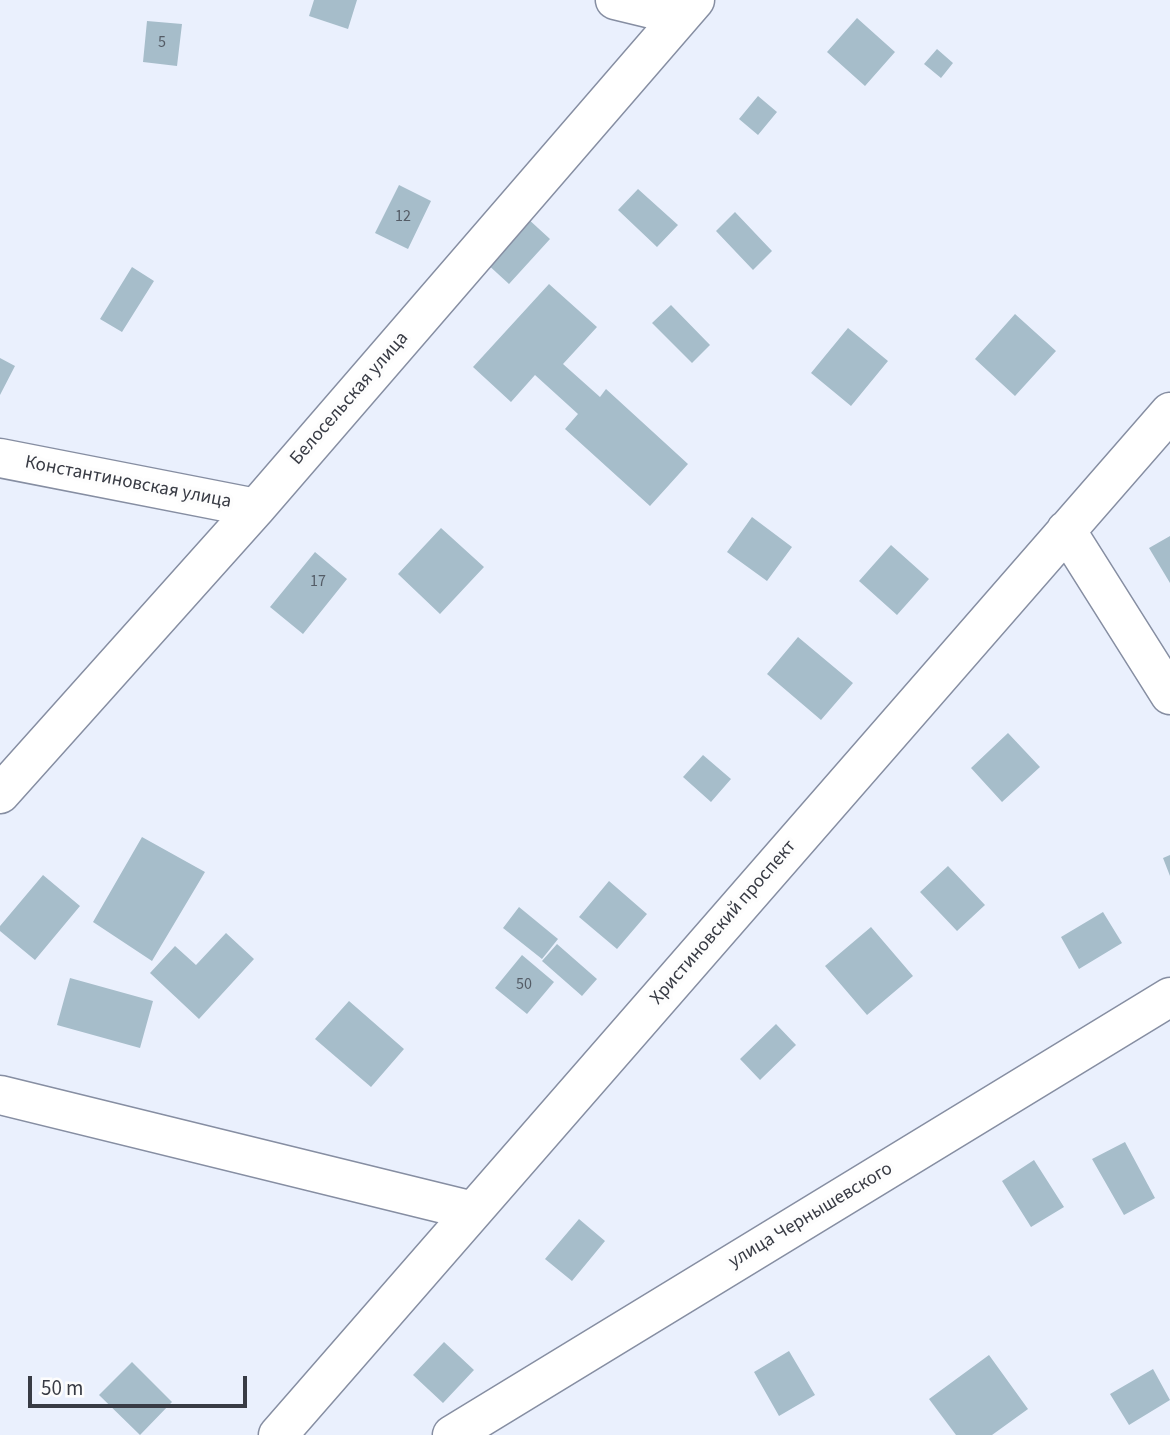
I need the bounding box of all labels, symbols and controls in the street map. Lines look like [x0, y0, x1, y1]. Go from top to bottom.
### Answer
house number: 5 [158, 33, 166, 53]
house number: 12 [395, 207, 411, 227]
street label: Белосельская улица [286, 328, 414, 470]
street label: Константиновская улица [23, 452, 233, 514]
house number: 17 [310, 572, 326, 592]
street label: Христиновский проспект [646, 836, 802, 1010]
house number: 50 [516, 975, 532, 995]
street label: улица Чернышевского [725, 1158, 897, 1274]
scale bar [32, 1362, 250, 1406]
text: 50 m [41, 1373, 83, 1403]

